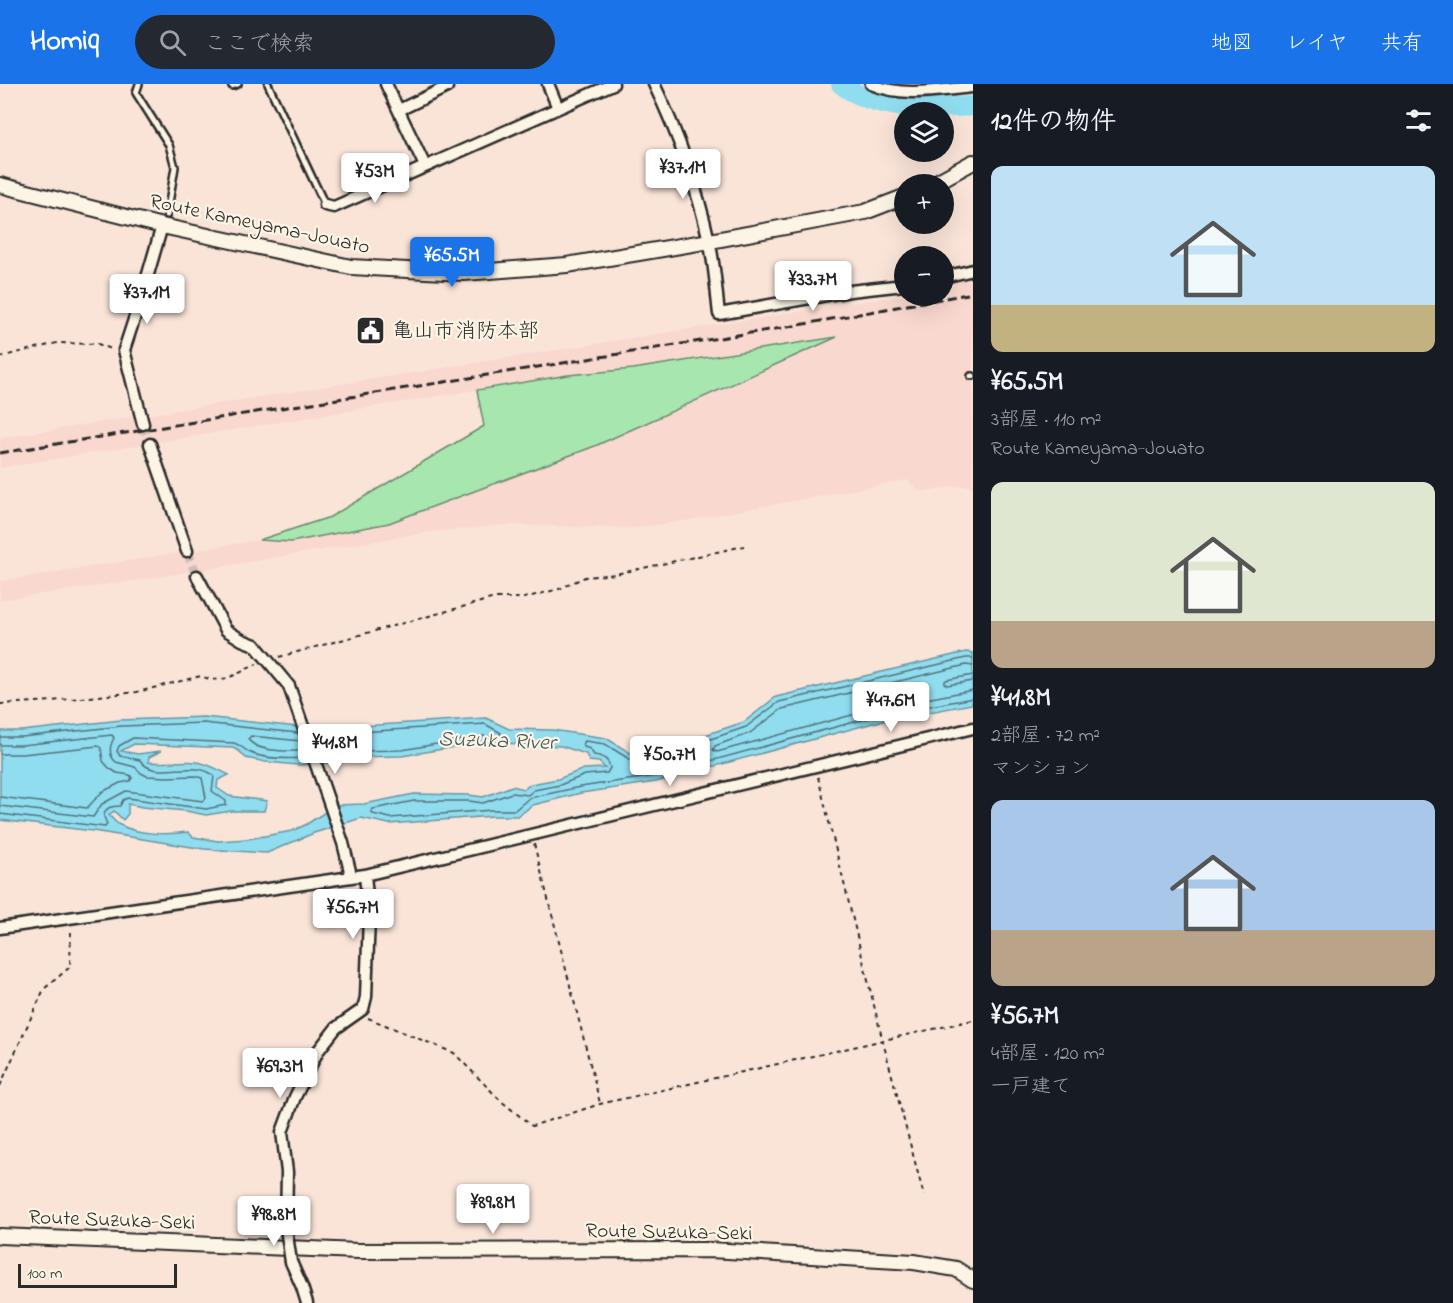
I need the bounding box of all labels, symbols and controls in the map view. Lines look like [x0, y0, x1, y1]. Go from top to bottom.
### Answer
search box [135, 15, 555, 69]
text: Homiq [30, 22, 99, 63]
icon: search [156, 26, 189, 59]
text: ここで検索 [204, 29, 314, 61]
text: 地図 [1211, 29, 1253, 59]
text: レイヤ [1286, 29, 1348, 59]
text: 共有 [1381, 29, 1423, 59]
map controls [894, 102, 954, 306]
button: layers [894, 102, 954, 162]
text: 12件の物件 [991, 104, 1116, 142]
icon: filters [1402, 104, 1435, 137]
pin: ¥37.1M [634, 149, 732, 200]
pin: ¥53M [339, 153, 411, 204]
text: ¥37.1M [660, 154, 706, 183]
text: ¥53M [355, 158, 395, 187]
button: + [894, 174, 954, 234]
street label: Route Kameyama-Jouato [146, 187, 373, 265]
icon: home [1159, 205, 1267, 313]
pin: ¥65.5M [403, 237, 501, 288]
text: ¥65.5M [424, 242, 480, 271]
button: − [894, 246, 954, 306]
pin: ¥33.7M [764, 261, 862, 312]
text: ¥33.7M [789, 266, 837, 295]
pin: ¥37.1M [98, 274, 196, 325]
text: ¥37.1M [124, 279, 170, 308]
public building icon: 亀山市消防本部 [355, 314, 387, 346]
place label: 亀山市消防本部 [392, 317, 539, 347]
text: ¥65.5M [991, 364, 1063, 402]
text: 3部屋 · 110 m² [991, 406, 1101, 435]
text: Route Kameyama-Jouato [991, 435, 1205, 464]
icon: home [1159, 521, 1267, 629]
text: ¥41.8M [991, 680, 1051, 718]
pin: ¥47.6M [842, 682, 940, 733]
text: ¥47.6M [866, 687, 916, 716]
text: 2部屋 · 72 m² [991, 722, 1100, 751]
pin: ¥41.8M [286, 724, 384, 775]
water label: Suzuka River [438, 724, 559, 760]
text: ¥41.8M [312, 729, 358, 758]
pin: ¥50.7M [621, 736, 719, 787]
text: ¥50.7M [644, 741, 696, 770]
text: マンション [991, 755, 1090, 784]
icon: home [1159, 839, 1267, 947]
pin: ¥56.7M [304, 889, 402, 940]
text: ¥56.7M [327, 894, 379, 923]
text: ¥56.7M [991, 998, 1059, 1036]
text: 4部屋 · 120 m² [991, 1040, 1105, 1069]
pin: ¥69.3M [231, 1048, 329, 1099]
text: ¥69.3M [256, 1053, 304, 1082]
text: 一戸建て [991, 1073, 1071, 1102]
pin: ¥89.8M [444, 1184, 542, 1235]
text: ¥89.8M [470, 1189, 516, 1218]
pin: ¥98.8M [225, 1196, 323, 1247]
text: ¥98.8M [251, 1201, 297, 1230]
street label: Route Suzuka-Seki [28, 1203, 196, 1239]
street label: Route Suzuka-Seki [585, 1217, 753, 1249]
scale bar [18, 1261, 177, 1288]
text: 100 m [27, 1262, 62, 1286]

